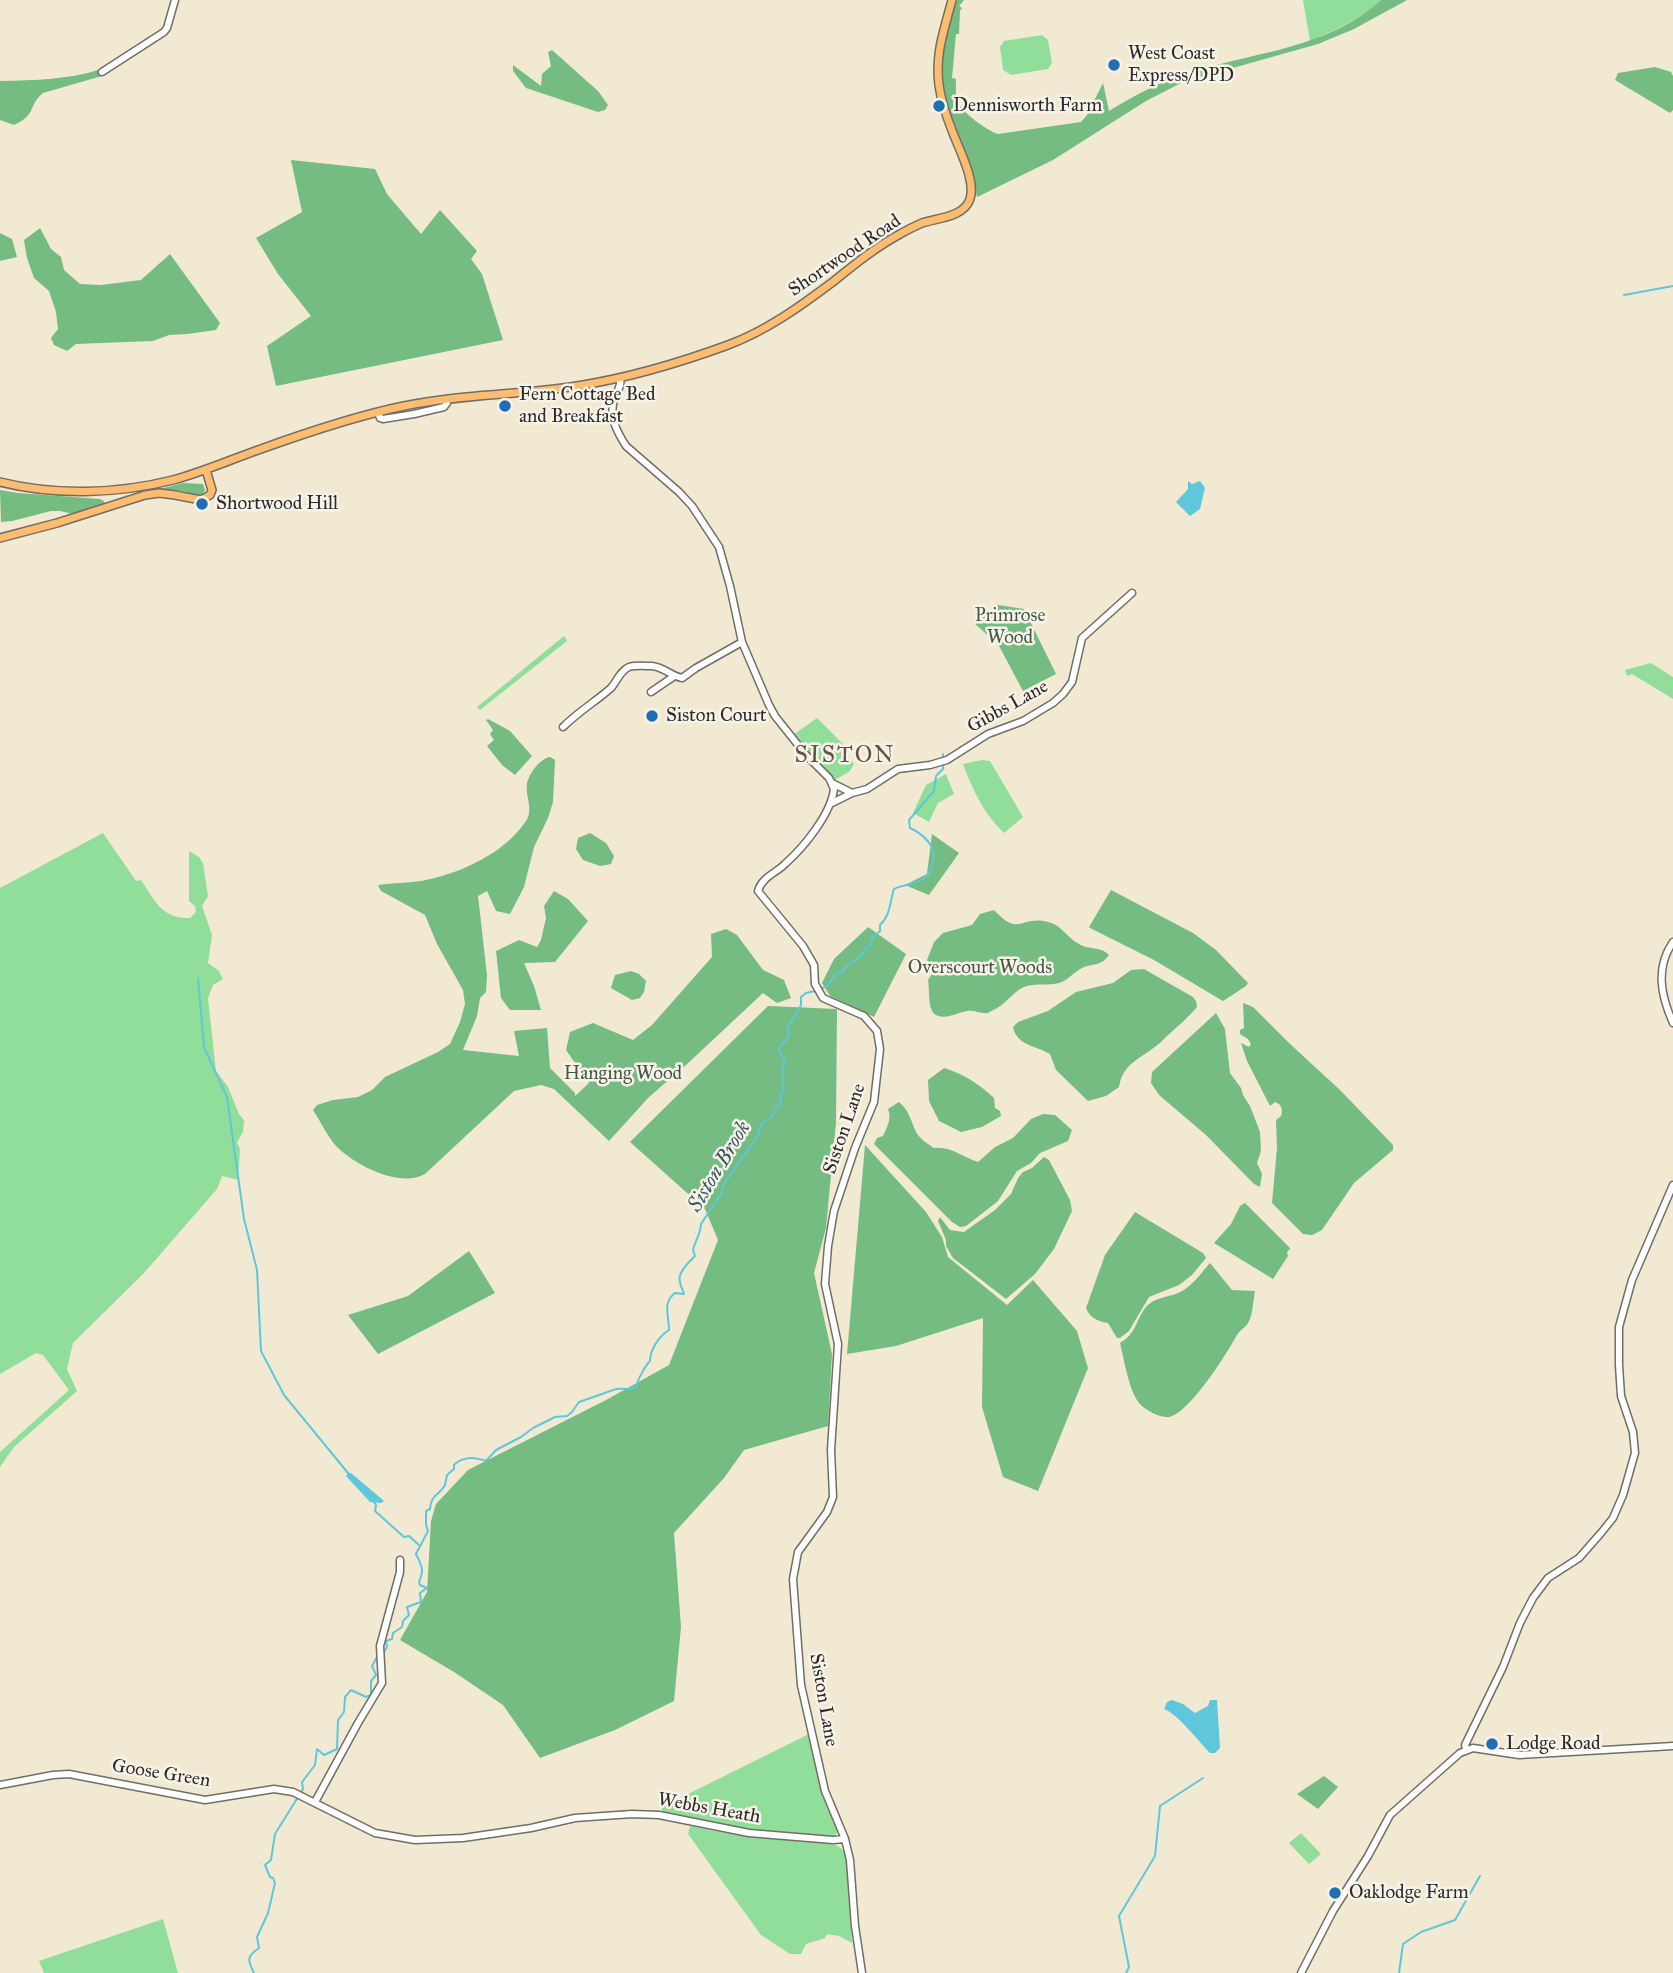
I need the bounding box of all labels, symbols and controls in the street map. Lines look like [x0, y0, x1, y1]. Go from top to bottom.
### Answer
place label: West Coast Express/DPD [1128, 43, 1234, 87]
marker: West Coast Express/DPD [1106, 57, 1122, 73]
place label: Dennisworth Farm [953, 95, 1102, 117]
marker: Dennisworth Farm [931, 98, 947, 114]
street label: Shortwood Road [784, 210, 906, 302]
place label: Fern Cottage Bed and Breakfast [519, 384, 655, 428]
marker: Fern Cottage Bed and Breakfast [497, 398, 513, 414]
place label: Shortwood Hill [216, 493, 338, 515]
marker: Shortwood Hill [194, 496, 210, 512]
park label: Primrose Wood [975, 605, 1045, 649]
street label: Gibbs Lane [964, 676, 1052, 738]
place label: Siston Court [666, 705, 767, 727]
marker: Siston Court [644, 708, 660, 724]
district label: SISTON [795, 742, 895, 770]
park label: Overscourt Woods [908, 957, 1052, 979]
park label: Hanging Wood [564, 1063, 682, 1085]
street label: Siston Lane [819, 1081, 871, 1177]
water label: Siston Brook [683, 1117, 757, 1217]
street label: Siston Lane [804, 1652, 842, 1748]
place label: Lodge Road [1506, 1733, 1601, 1755]
marker: Lodge Road [1484, 1736, 1500, 1752]
street label: Goose Green [110, 1755, 212, 1793]
street label: Webbs Heath [656, 1789, 762, 1829]
place label: Oaklodge Farm [1349, 1882, 1469, 1904]
marker: Oaklodge Farm [1327, 1885, 1343, 1901]

